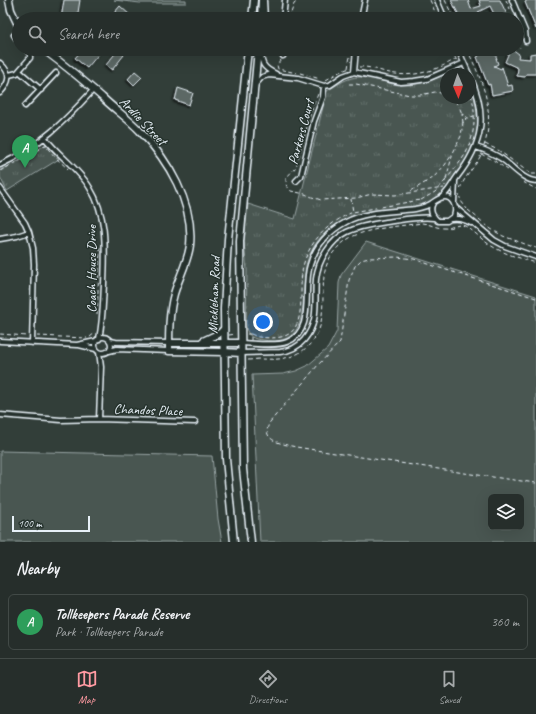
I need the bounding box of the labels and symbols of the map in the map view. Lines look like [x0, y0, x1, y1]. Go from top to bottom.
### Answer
north arrow [440, 68, 476, 104]
street label: Ardlie Street [116, 93, 172, 150]
street label: Parkers Court [284, 95, 318, 166]
pin: A [12, 135, 38, 168]
street label: Coach House Drive [83, 224, 100, 313]
street label: Mickleham Road [204, 254, 224, 334]
your location [253, 312, 273, 332]
street label: Chandos Place [113, 400, 184, 420]
scale bar [12, 514, 90, 533]

